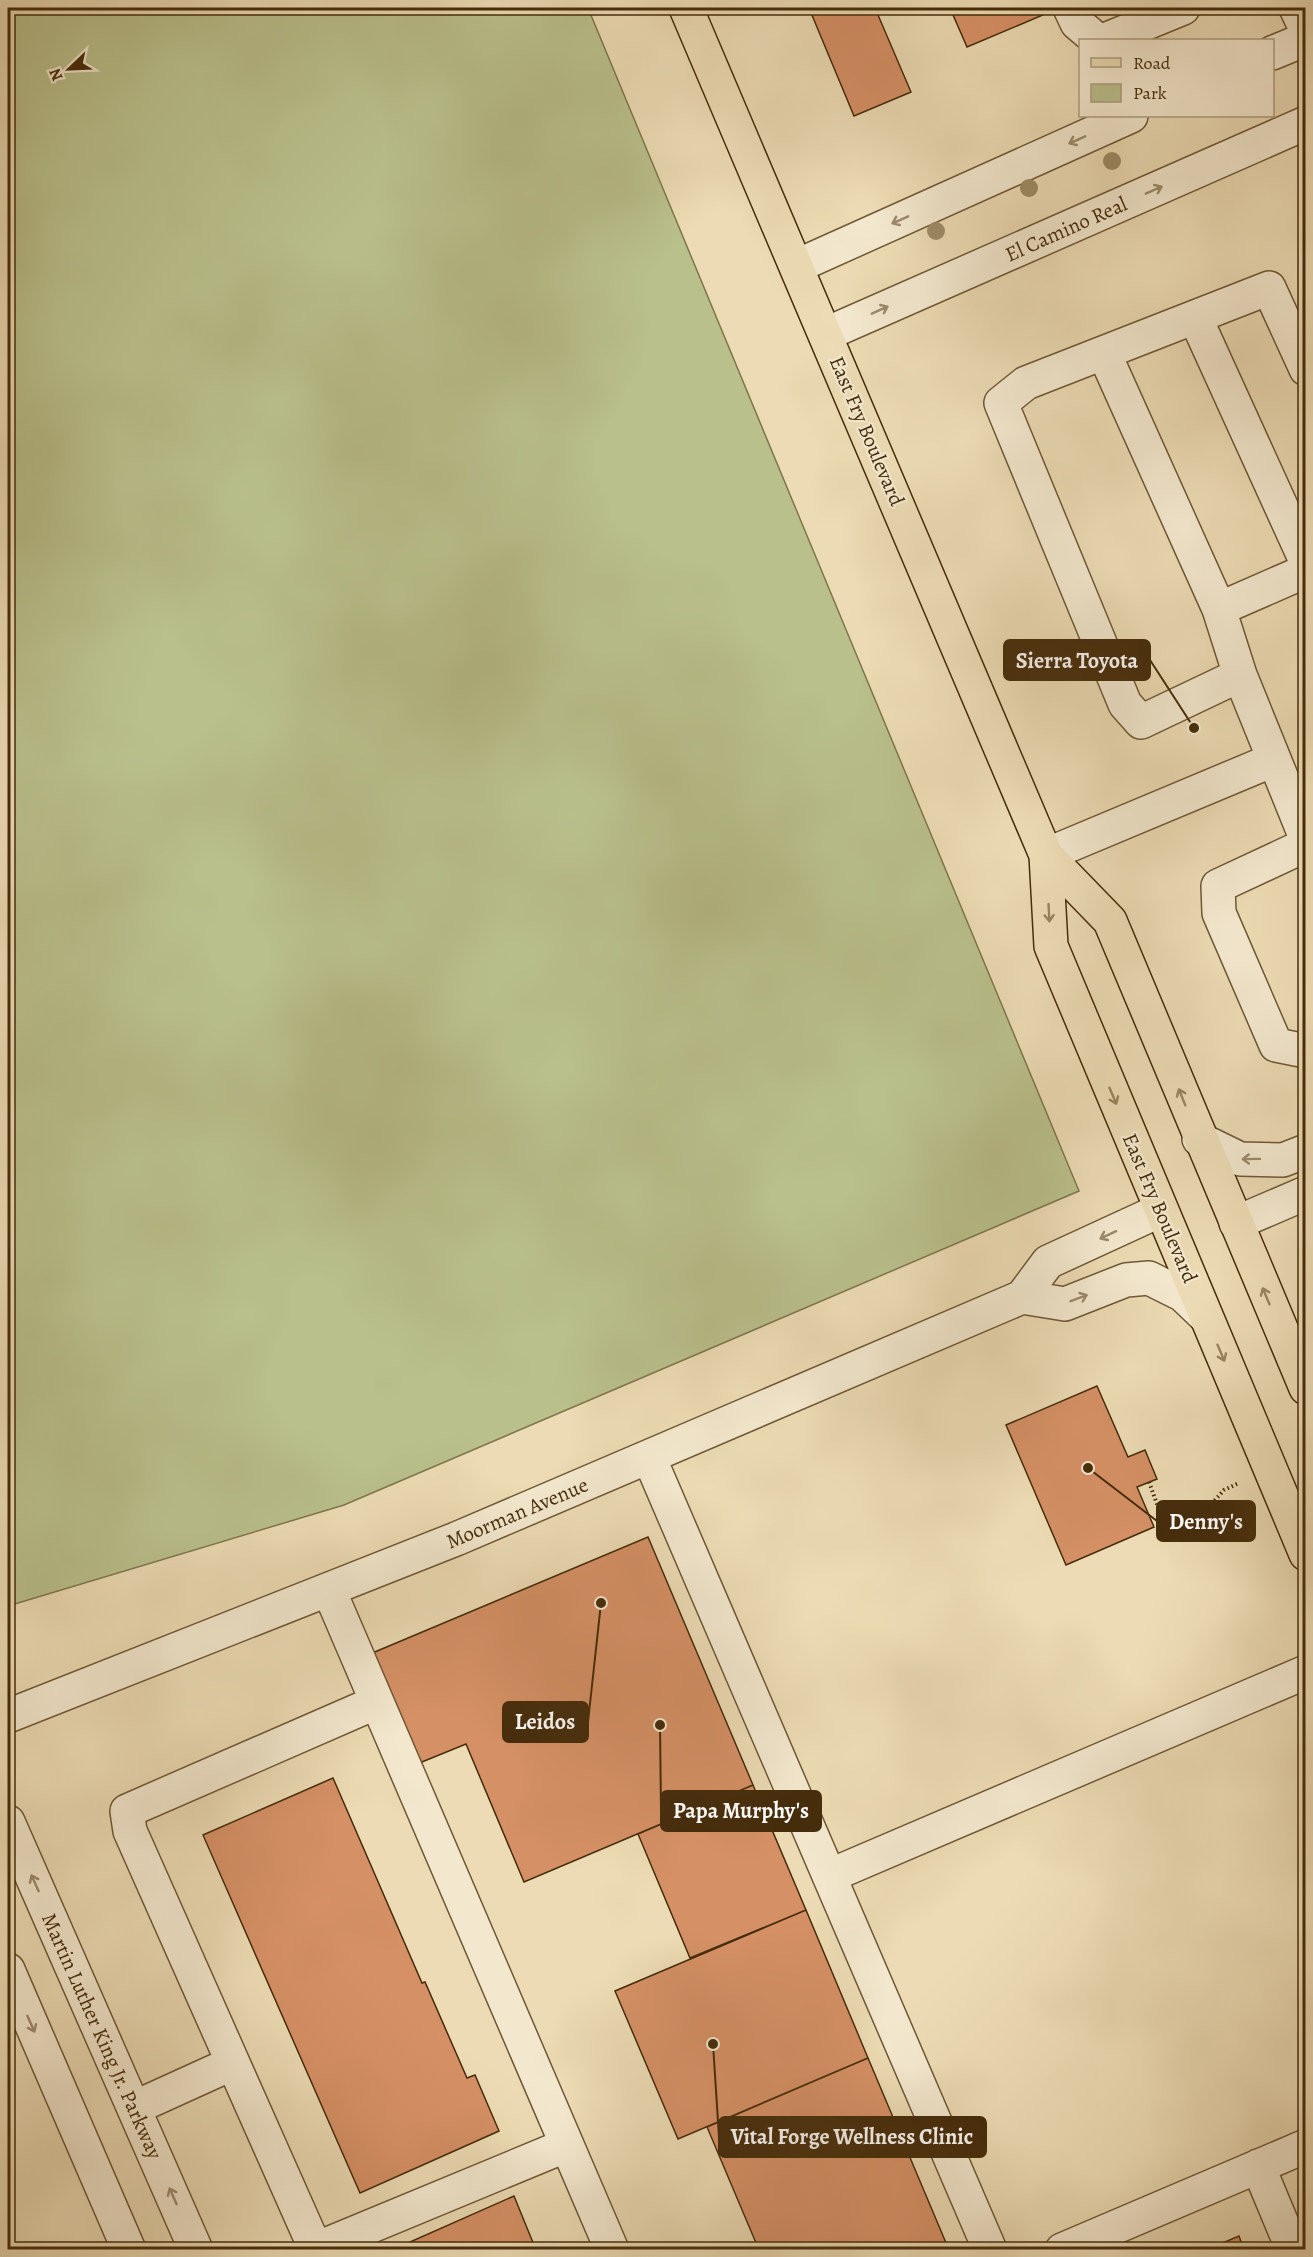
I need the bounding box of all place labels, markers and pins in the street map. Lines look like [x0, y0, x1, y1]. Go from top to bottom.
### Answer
callout: Sierra Toyota [1004, 640, 1150, 680]
callout: Denny's [1157, 1501, 1255, 1541]
callout: Leidos [503, 1702, 588, 1742]
callout: Papa Murphy's [661, 1791, 821, 1831]
callout: Vital Forge Wellness Clinic [719, 2117, 986, 2157]

